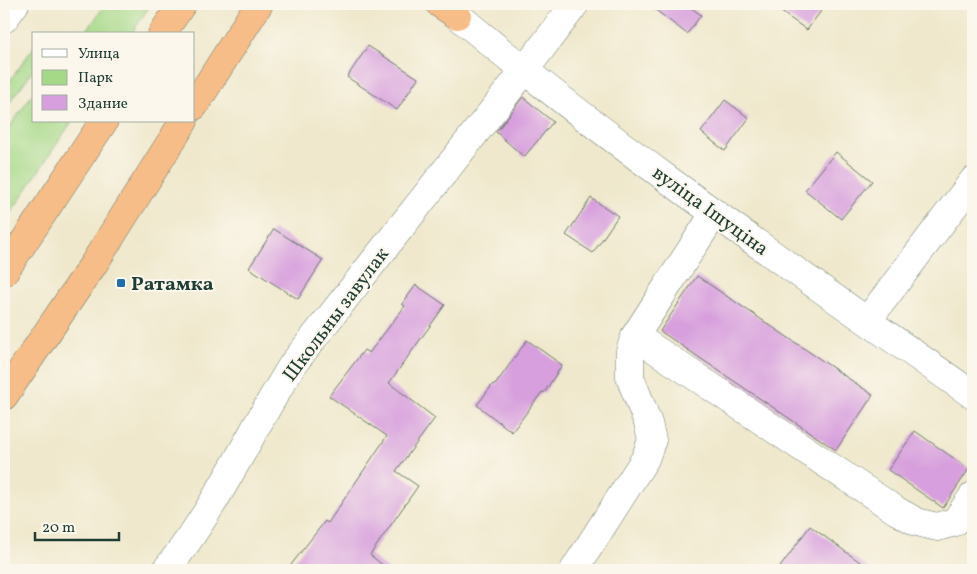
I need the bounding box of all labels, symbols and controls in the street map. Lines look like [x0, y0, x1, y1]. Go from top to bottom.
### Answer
legend [32, 32, 195, 122]
text: Улица [78, 44, 120, 65]
text: Парк [78, 68, 113, 89]
text: Здание [78, 94, 128, 115]
street label: вуліца Ішуціна [646, 160, 774, 263]
street label: Школьны завулак [277, 242, 397, 388]
place label: Ратамка [131, 271, 214, 299]
marker: Ратамка [115, 277, 127, 289]
scale bar [35, 509, 119, 541]
text: 20 m [42, 518, 75, 539]

